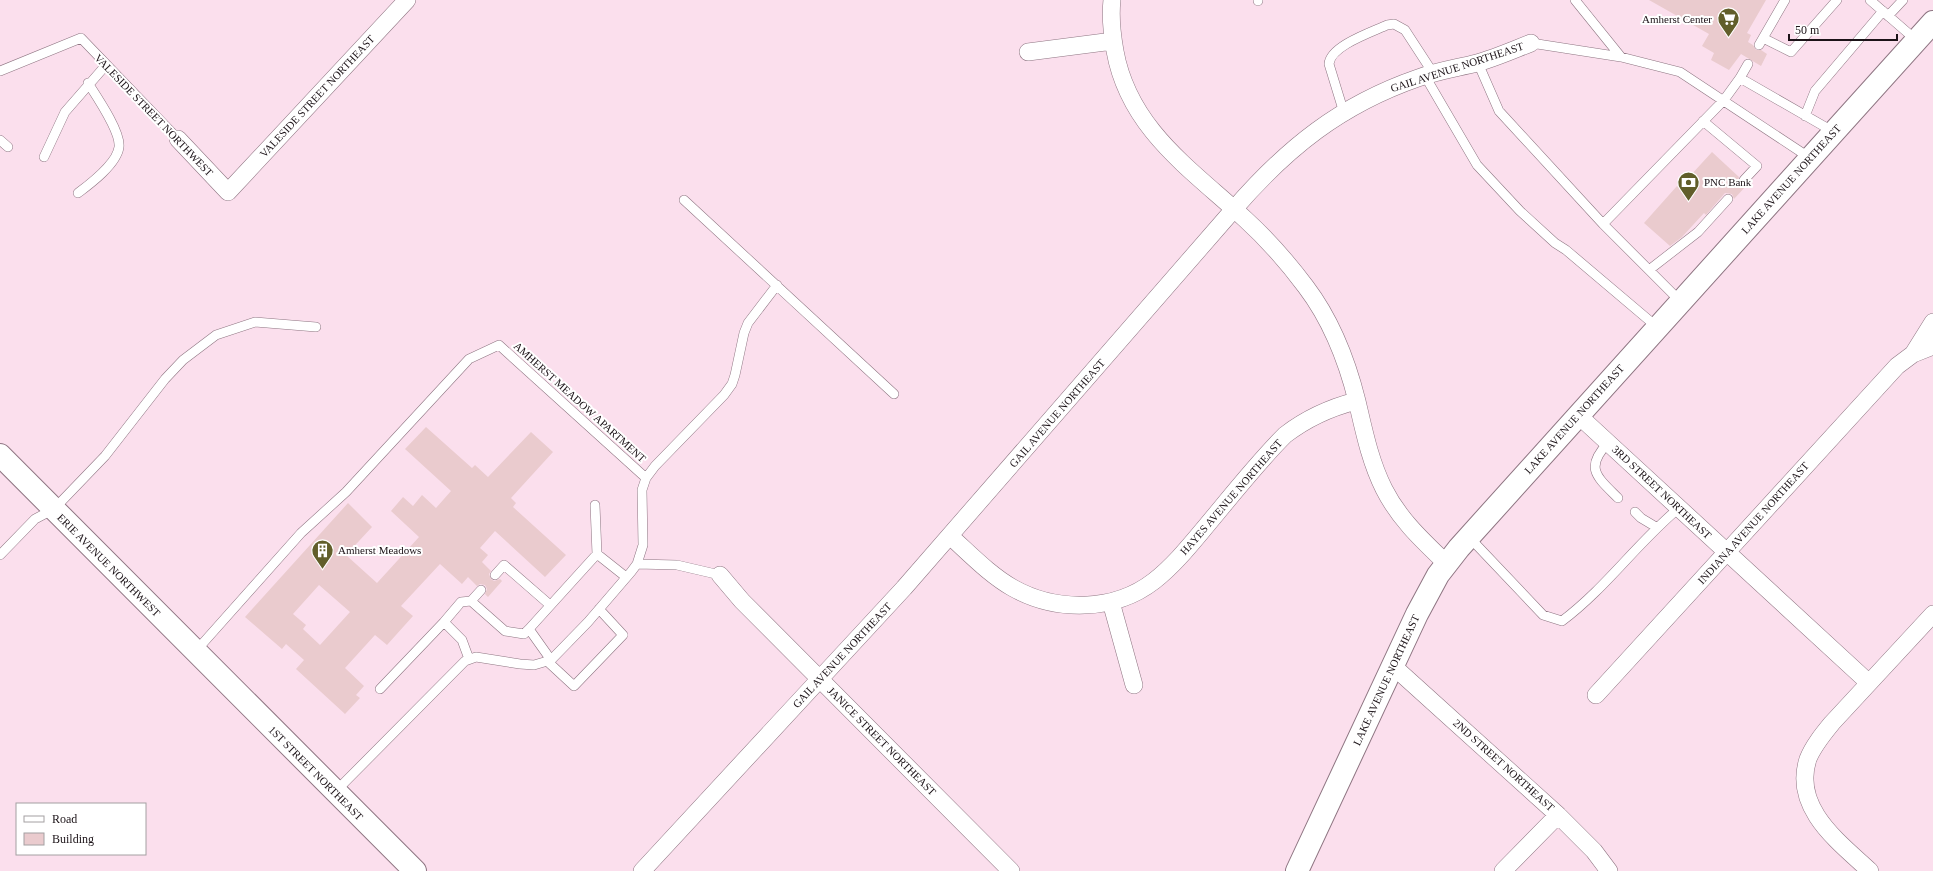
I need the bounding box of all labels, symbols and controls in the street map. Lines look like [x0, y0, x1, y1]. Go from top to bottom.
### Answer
supermarket icon: Amherst Center [1715, 6, 1741, 39]
place label: Amherst Center [1642, 13, 1712, 25]
scale bar [1789, 16, 1897, 42]
text: 50 m [1795, 23, 1820, 37]
street label: VALESIDE STREET NORTHEAST [257, 32, 377, 160]
street label: GAIL AVENUE NORTHEAST [1389, 40, 1525, 94]
street label: VALESIDE STREET NORTHWEST [92, 51, 216, 179]
street label: LAKE AVENUE NORTHEAST [1739, 122, 1843, 236]
bank icon: PNC Bank [1676, 169, 1702, 202]
place label: PNC Bank [1704, 176, 1752, 188]
street label: AMHERST MEADOW APARTMENT [512, 340, 649, 465]
street label: GAIL AVENUE NORTHEAST [1007, 356, 1107, 469]
street label: LAKE AVENUE NORTHEAST [1522, 362, 1626, 476]
street label: HAYES AVENUE NORTHEAST [1178, 437, 1285, 557]
street label: 3RD STREET NORTHEAST [1610, 443, 1714, 541]
street label: INDIANA AVENUE NORTHEAST [1695, 459, 1811, 586]
street label: ERIE AVENUE NORTHWEST [55, 511, 163, 619]
building icon: Amherst Meadows [310, 537, 336, 570]
place label: Amherst Meadows [338, 544, 421, 556]
street label: GAIL AVENUE NORTHEAST [790, 600, 894, 710]
street label: LAKE AVENUE NORTHEAST [1350, 613, 1422, 747]
street label: JANICE STREET NORTHEAST [825, 684, 939, 798]
street label: 2ND STREET NORTHEAST [1451, 716, 1557, 814]
street label: 1ST STREET NORTHEAST [266, 723, 366, 823]
legend [16, 803, 146, 855]
text: Road [52, 812, 77, 826]
text: Building [52, 832, 94, 846]

